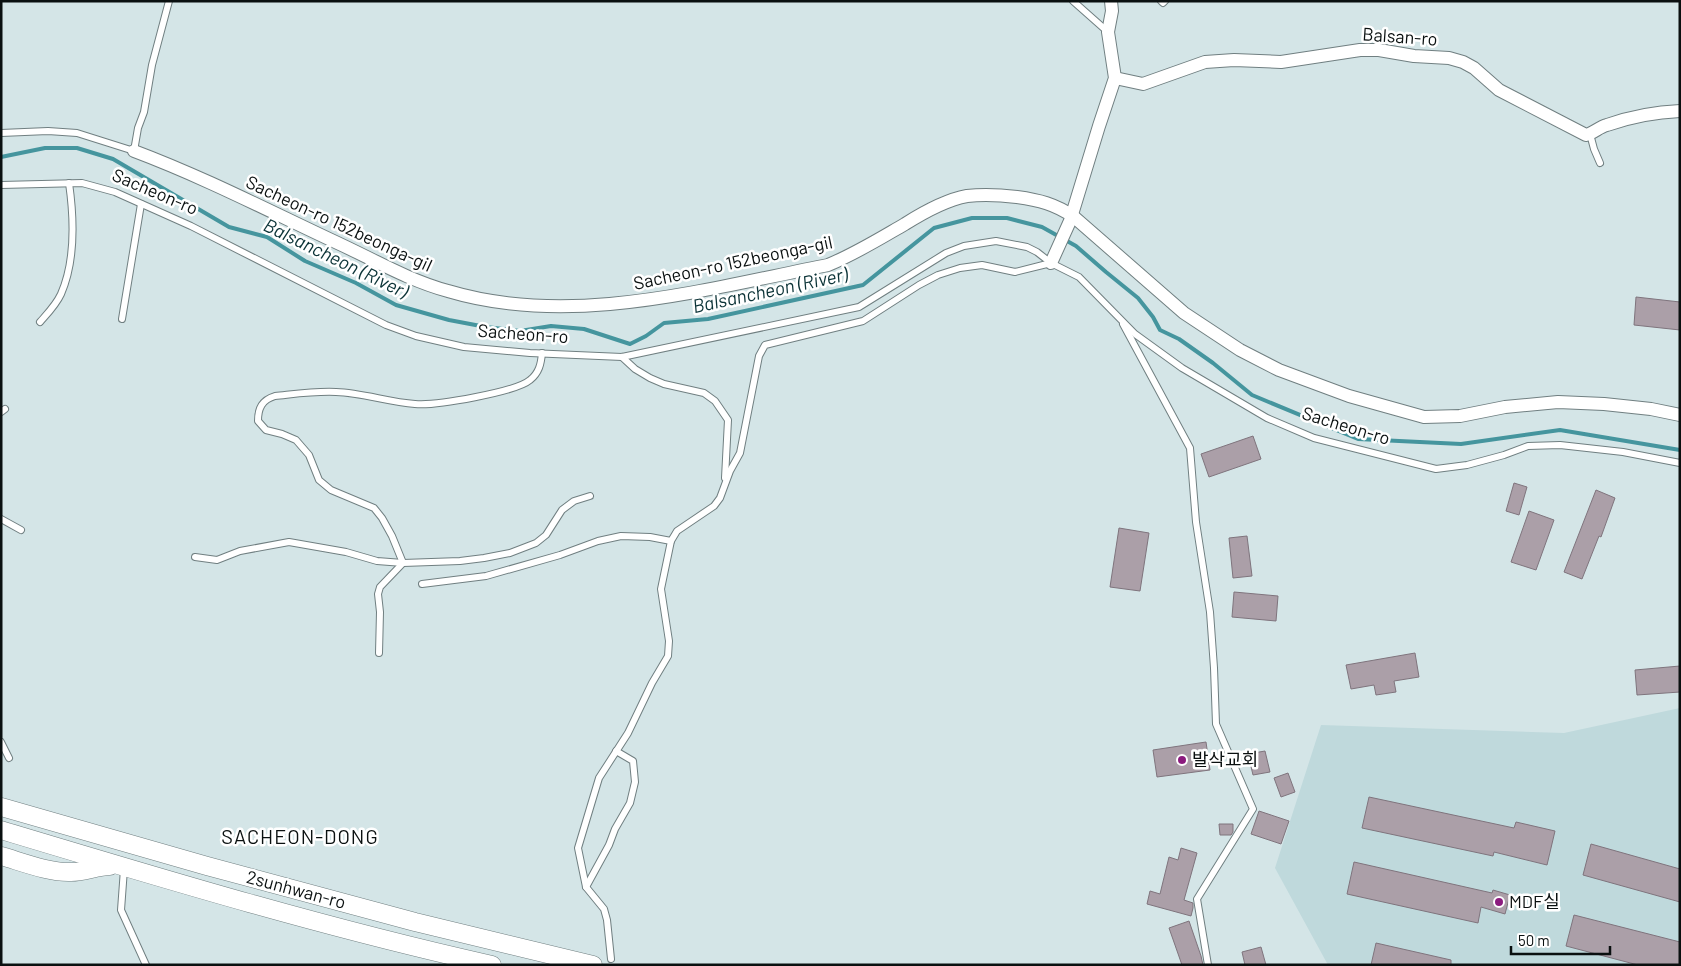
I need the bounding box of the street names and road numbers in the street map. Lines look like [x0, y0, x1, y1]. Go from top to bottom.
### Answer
street label: Balsan-ro [1362, 22, 1438, 50]
street label: Sacheon-ro [109, 163, 202, 219]
street label: Sacheon-ro 152beonga-gil [243, 170, 436, 276]
street label: Sacheon-ro 152beonga-gil [631, 230, 834, 294]
street label: Sacheon-ro [477, 319, 569, 347]
street label: Sacheon-ro [1300, 401, 1393, 449]
street label: 2sunhwan-ro [244, 865, 348, 913]

